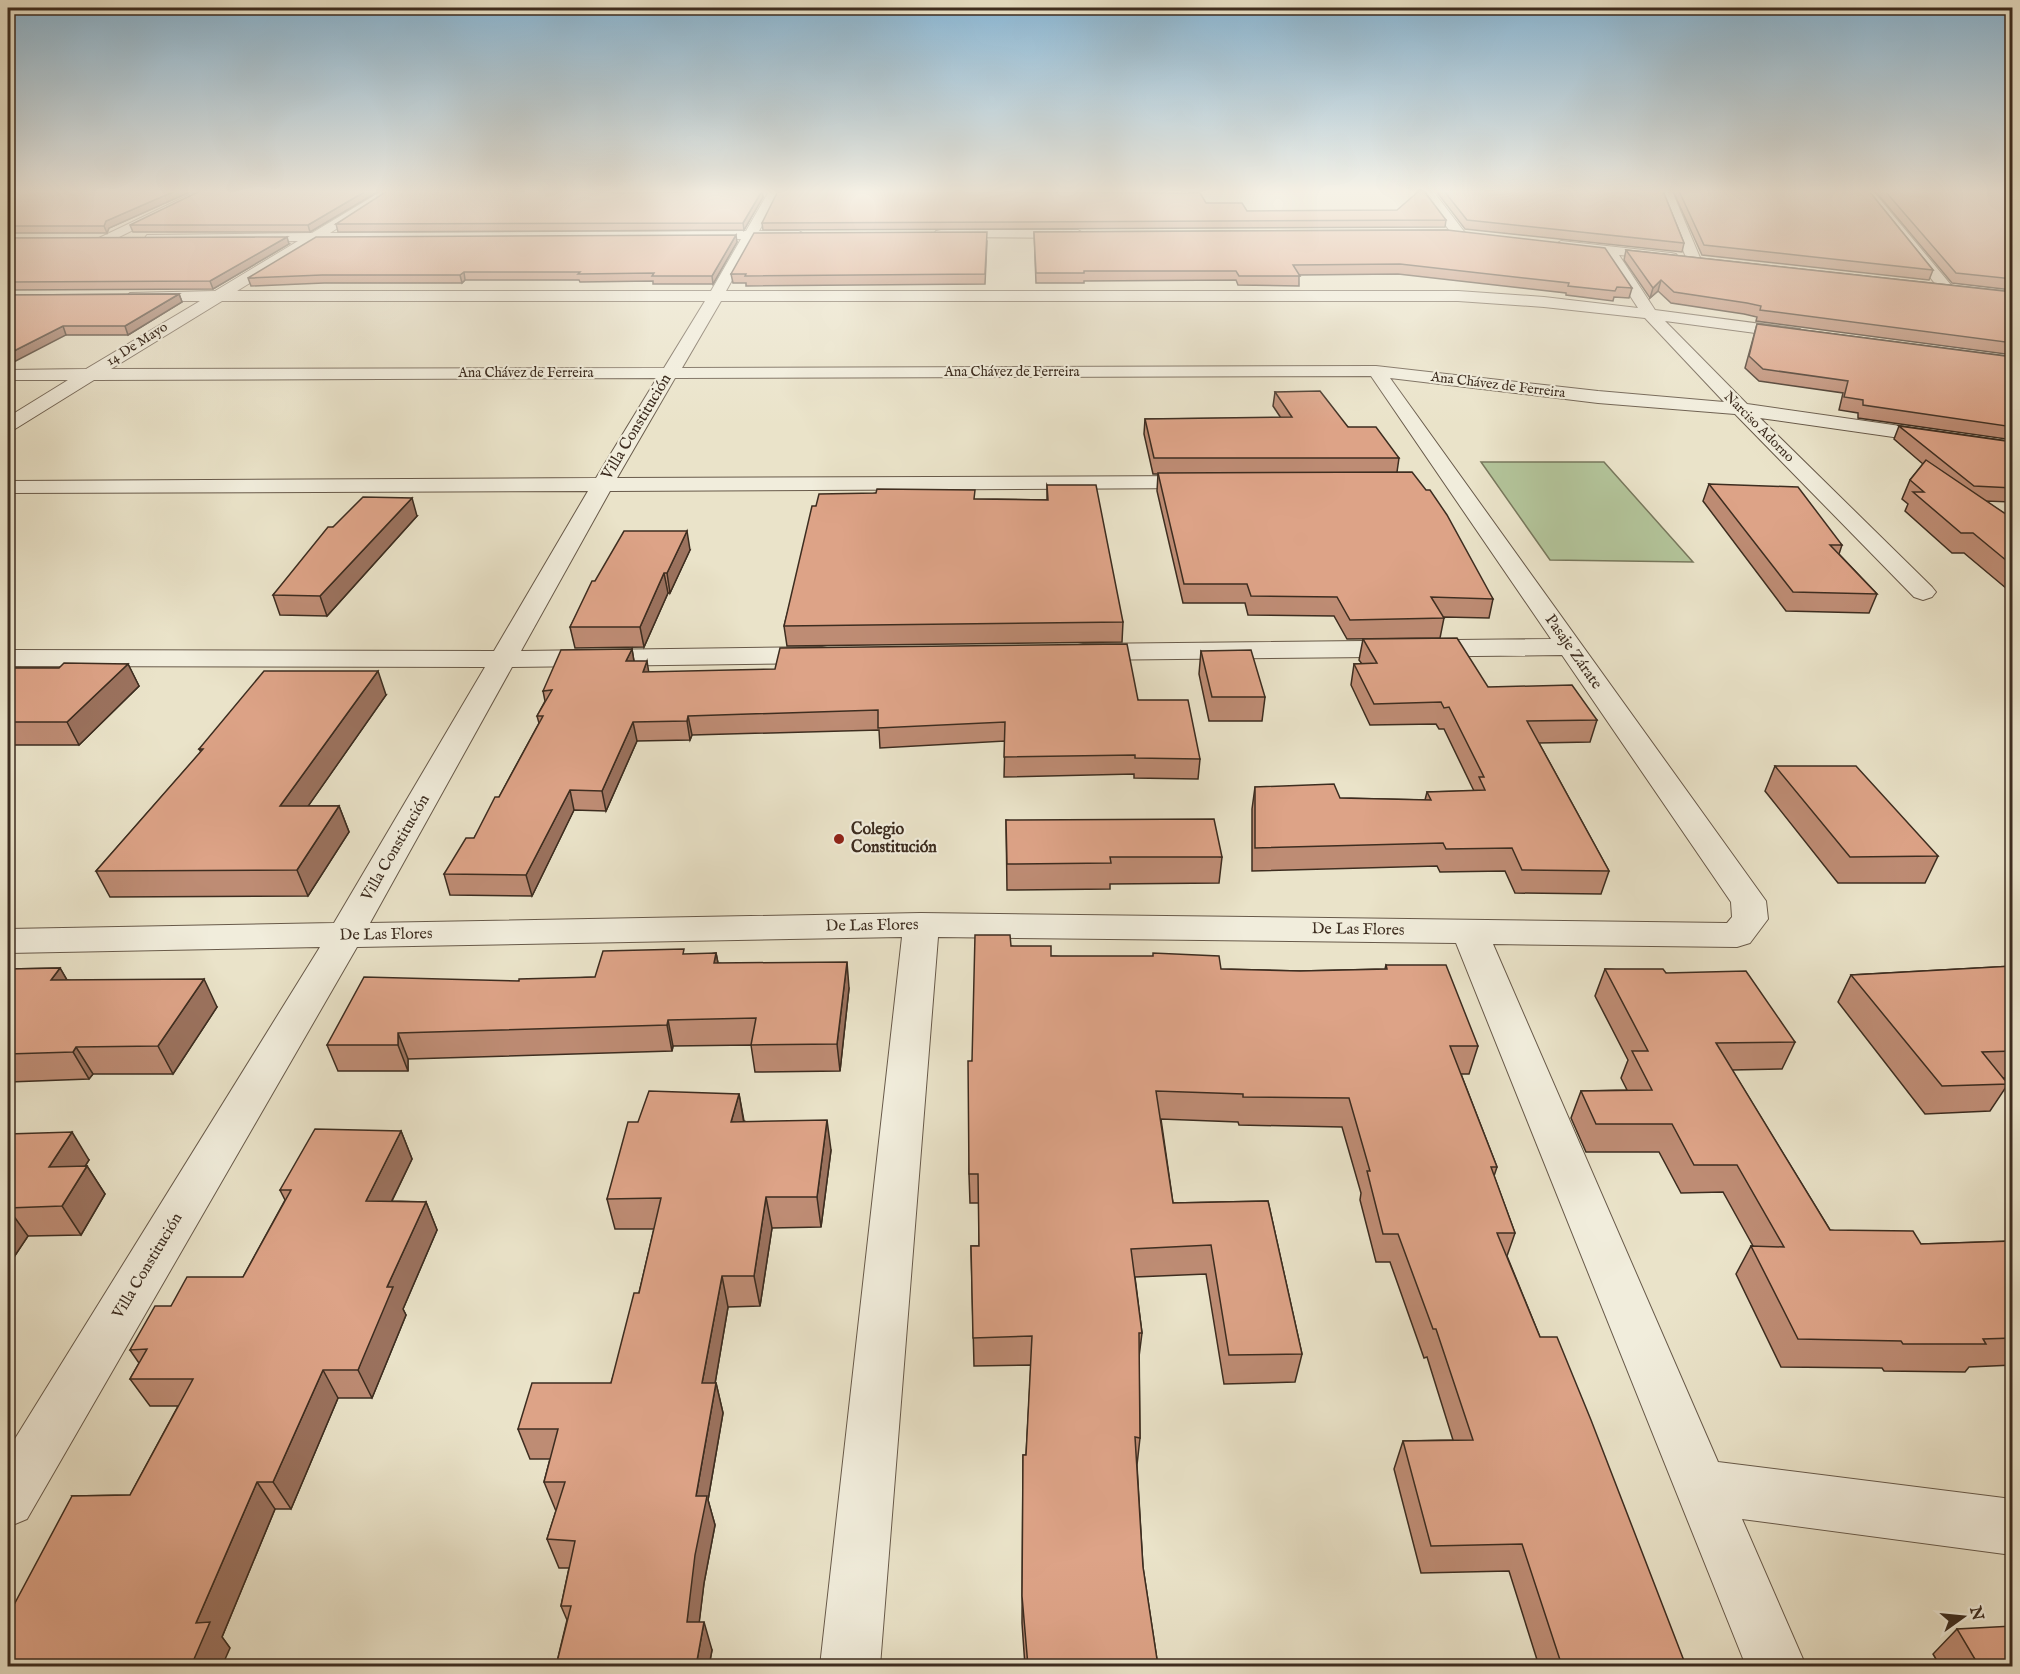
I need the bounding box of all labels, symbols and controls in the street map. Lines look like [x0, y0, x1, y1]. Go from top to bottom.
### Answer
street label: 14 De Mayo [103, 318, 171, 370]
street label: Ana Chávez de Ferreira [943, 363, 1081, 381]
street label: Ana Chávez de Ferreira [457, 364, 595, 382]
street label: Ana Chávez de Ferreira [1429, 368, 1567, 402]
street label: Villa Constitución [597, 370, 677, 484]
street label: Narciso Adorno [1720, 388, 1798, 466]
street label: Pasaje Zárate [1540, 611, 1606, 693]
street label: Villa Constitución [357, 791, 435, 906]
place label: Colegio Constitución [851, 820, 937, 858]
marker: Colegio Constitución [832, 832, 846, 846]
street label: De Las Flores [825, 915, 919, 937]
street label: De Las Flores [1311, 919, 1405, 941]
street label: De Las Flores [339, 924, 433, 946]
street label: Villa Constitución [108, 1209, 188, 1323]
north arrow [1933, 1587, 1993, 1647]
text: N [1964, 1603, 1987, 1623]

